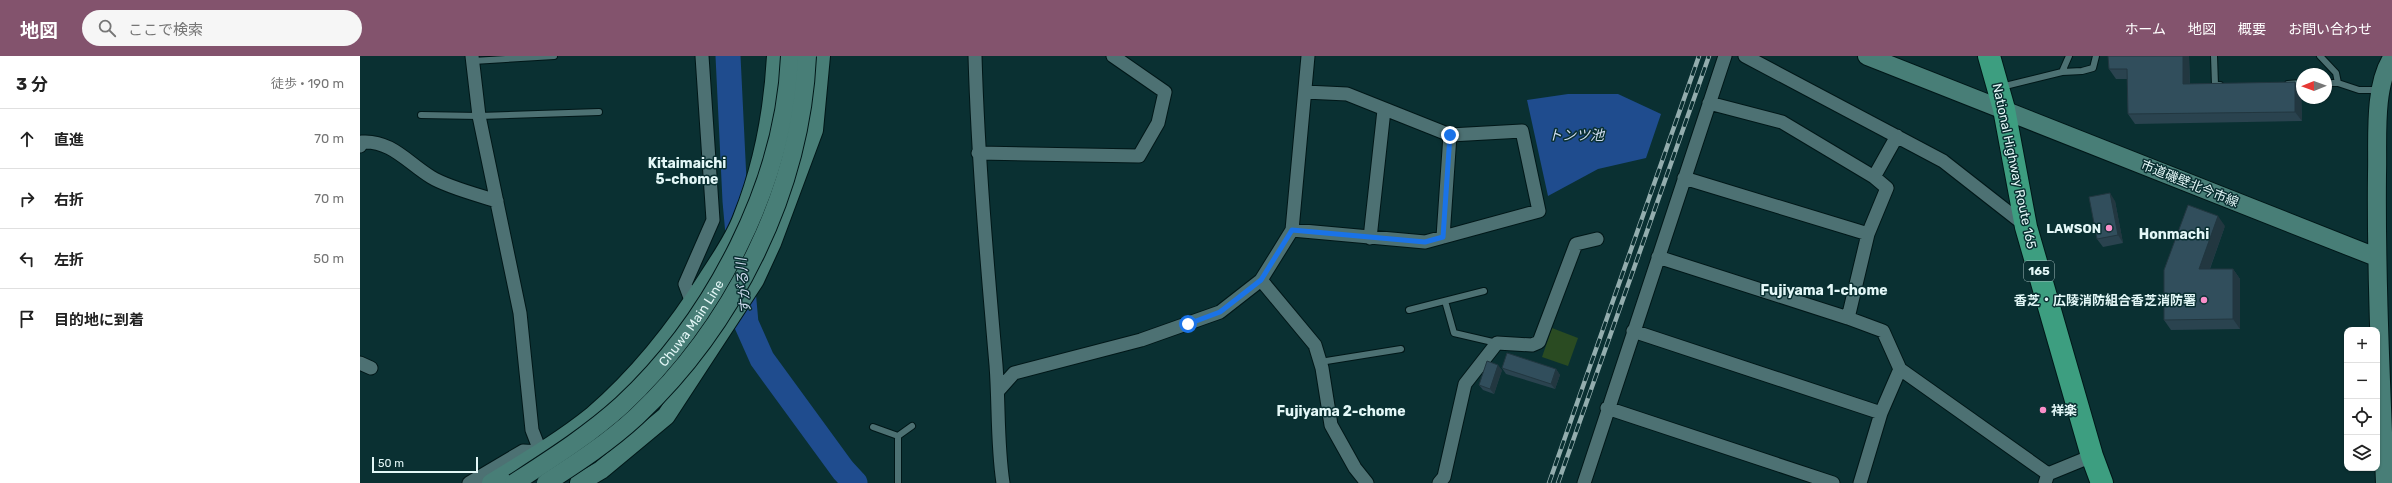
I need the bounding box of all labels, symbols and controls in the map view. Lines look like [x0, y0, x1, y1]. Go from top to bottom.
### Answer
search box [82, 10, 362, 46]
icon: search [96, 17, 118, 39]
text: 地図 [20, 19, 58, 42]
text: ここで検索 [128, 21, 203, 39]
text: ホーム [2124, 21, 2166, 38]
text: 地図 [2188, 21, 2216, 38]
text: 概要 [2238, 21, 2266, 38]
text: お問い合わせ [2288, 21, 2372, 38]
north arrow [2296, 68, 2332, 104]
text: 3 分 [16, 74, 48, 94]
text: 徒歩 · 190 m [271, 76, 344, 91]
street label: National Highway Route 165 [1989, 82, 2039, 251]
route end [1441, 126, 1459, 144]
water label: トンツ池 [1548, 127, 1606, 144]
icon: ahead [16, 128, 38, 150]
text: 直進 [54, 131, 84, 149]
text: 70 m [314, 131, 344, 146]
district label: Kitaimaichi 5-chome [648, 155, 726, 188]
street label: 市道磯壁北今市線 [2139, 157, 2241, 210]
icon: right [16, 188, 38, 210]
text: 右折 [54, 191, 84, 209]
text: 70 m [314, 191, 344, 206]
place label: LAWSON [2046, 221, 2101, 236]
marker: LAWSON [2104, 223, 2114, 233]
district label: Honmachi [2139, 226, 2209, 243]
icon: left [16, 248, 38, 270]
text: 左折 [54, 251, 84, 269]
text: 50 m [313, 251, 344, 266]
water label: すがる川 [732, 255, 754, 315]
road number: 165 [2024, 261, 2054, 281]
street label: Chuwa Main Line [656, 277, 727, 369]
district label: Fujiyama 1-chome [1760, 282, 1888, 299]
place label: 香芝・広陵消防組合香芝消防署 [2014, 293, 2196, 308]
marker: 香芝・広陵消防組合香芝消防署 [2199, 295, 2209, 305]
icon: arrive [16, 308, 38, 330]
text: 目的地に到着 [54, 311, 144, 329]
route start [1179, 315, 1197, 333]
map controls [2344, 327, 2380, 471]
button: + [2344, 327, 2380, 363]
button: − [2344, 363, 2380, 399]
button: locate [2344, 399, 2380, 435]
district label: Fujiyama 2-chome [1276, 403, 1406, 420]
place label: 祥楽 [2051, 403, 2077, 418]
marker: 祥楽 [2038, 405, 2048, 415]
button: layers [2344, 435, 2380, 471]
scale bar [372, 455, 478, 474]
text: 50 m [378, 457, 404, 470]

